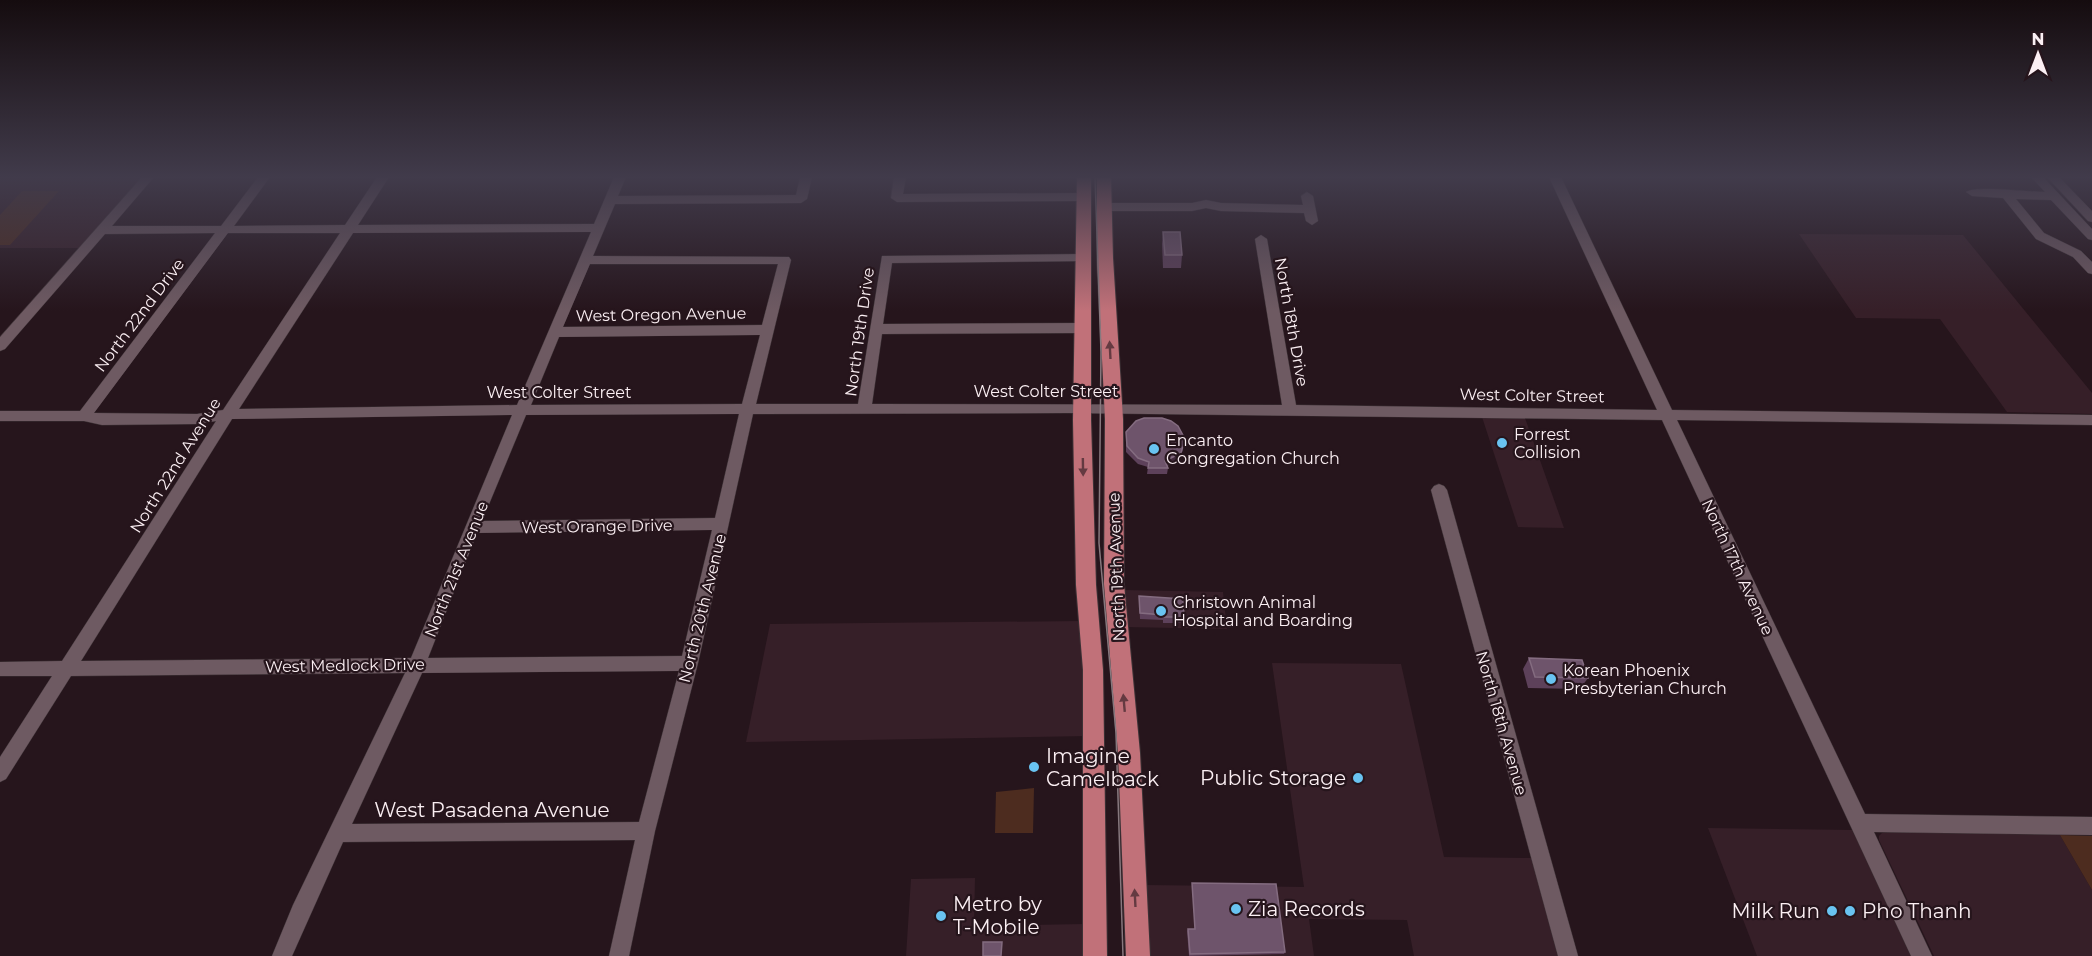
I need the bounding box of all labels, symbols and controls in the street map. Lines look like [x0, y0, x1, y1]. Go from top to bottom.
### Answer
north arrow [2008, 24, 2068, 84]
text: N [2032, 30, 2044, 49]
street label: North 22nd Drive [91, 255, 188, 376]
street label: North 18th Drive [1271, 256, 1312, 388]
street label: North 19th Drive [841, 266, 878, 398]
street label: West Oregon Avenue [575, 304, 747, 325]
one-way arrow [1106, 341, 1115, 360]
street label: West Colter Street [973, 382, 1119, 401]
street label: West Colter Street [486, 383, 632, 402]
street label: West Colter Street [1459, 385, 1605, 406]
street label: North 22nd Avenue [126, 394, 225, 536]
place label: Forrest Collision [1514, 425, 1581, 462]
place label: Encanto Congregation Church [1166, 431, 1340, 468]
marker: Forrest Collision [1495, 436, 1509, 450]
marker: Encanto Congregation Church [1147, 442, 1161, 456]
one-way arrow [1078, 457, 1088, 476]
street label: North 19th Avenue [1104, 492, 1129, 642]
street label: North 17th Avenue [1698, 496, 1777, 638]
street label: North 21st Avenue [421, 498, 492, 640]
street label: West Orange Drive [521, 516, 673, 537]
street label: North 20th Avenue [675, 532, 730, 685]
place label: Christown Animal Hospital and Boarding [1173, 593, 1353, 630]
marker: Christown Animal Hospital and Boarding [1154, 604, 1168, 618]
street label: North 18th Avenue [1472, 649, 1531, 797]
street label: West Medlock Drive [265, 655, 425, 676]
place label: Korean Phoenix Presbyterian Church [1563, 661, 1727, 698]
marker: Korean Phoenix Presbyterian Church [1544, 672, 1558, 686]
one-way arrow [1119, 693, 1129, 712]
place label: Imagine Camelback [1046, 744, 1159, 791]
marker: Imagine Camelback [1027, 760, 1041, 774]
place label: Public Storage [1200, 766, 1346, 790]
marker: Public Storage [1351, 771, 1365, 785]
street label: West Pasadena Avenue [374, 798, 610, 822]
one-way arrow [1131, 888, 1140, 907]
place label: Metro by T-Mobile [953, 892, 1042, 939]
place label: Zia Records [1248, 897, 1365, 921]
place label: Milk Run [1732, 899, 1820, 923]
place label: Pho Thanh [1862, 899, 1972, 923]
marker: Zia Records [1229, 902, 1243, 916]
marker: Milk Run [1825, 904, 1839, 918]
marker: Pho Thanh [1843, 904, 1857, 918]
marker: Metro by T-Mobile [934, 909, 948, 923]

